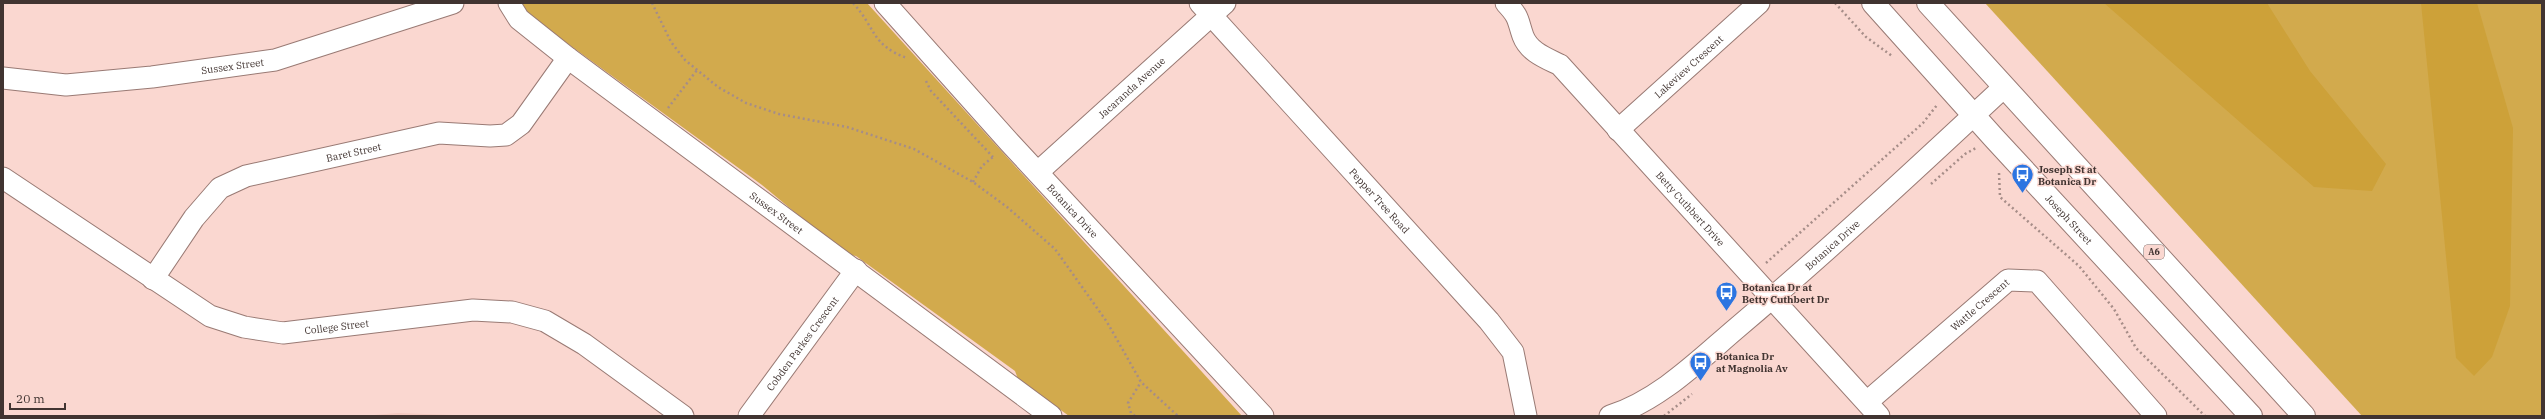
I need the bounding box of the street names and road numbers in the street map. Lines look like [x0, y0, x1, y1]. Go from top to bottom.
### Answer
street label: Lakeview Crescent [1652, 32, 1726, 101]
street label: Jacaranda Avenue [1096, 54, 1168, 122]
street label: Sussex Street [200, 56, 265, 77]
street label: Baret Street [325, 140, 383, 165]
street label: Pepper Tree Road [1346, 166, 1412, 236]
street label: Betty Cuthbert Drive [1653, 169, 1727, 249]
street label: Botanica Drive [1044, 181, 1101, 241]
street label: Sussex Street [747, 189, 806, 237]
street label: Joseph Street [2043, 192, 2095, 248]
street label: Botanica Drive [1802, 217, 1863, 273]
road number: A6 [2144, 245, 2164, 259]
street label: Wattle Crescent [1948, 276, 2012, 334]
street label: Cobden Parkes Crescent [764, 293, 842, 394]
street label: College Street [304, 317, 370, 337]

